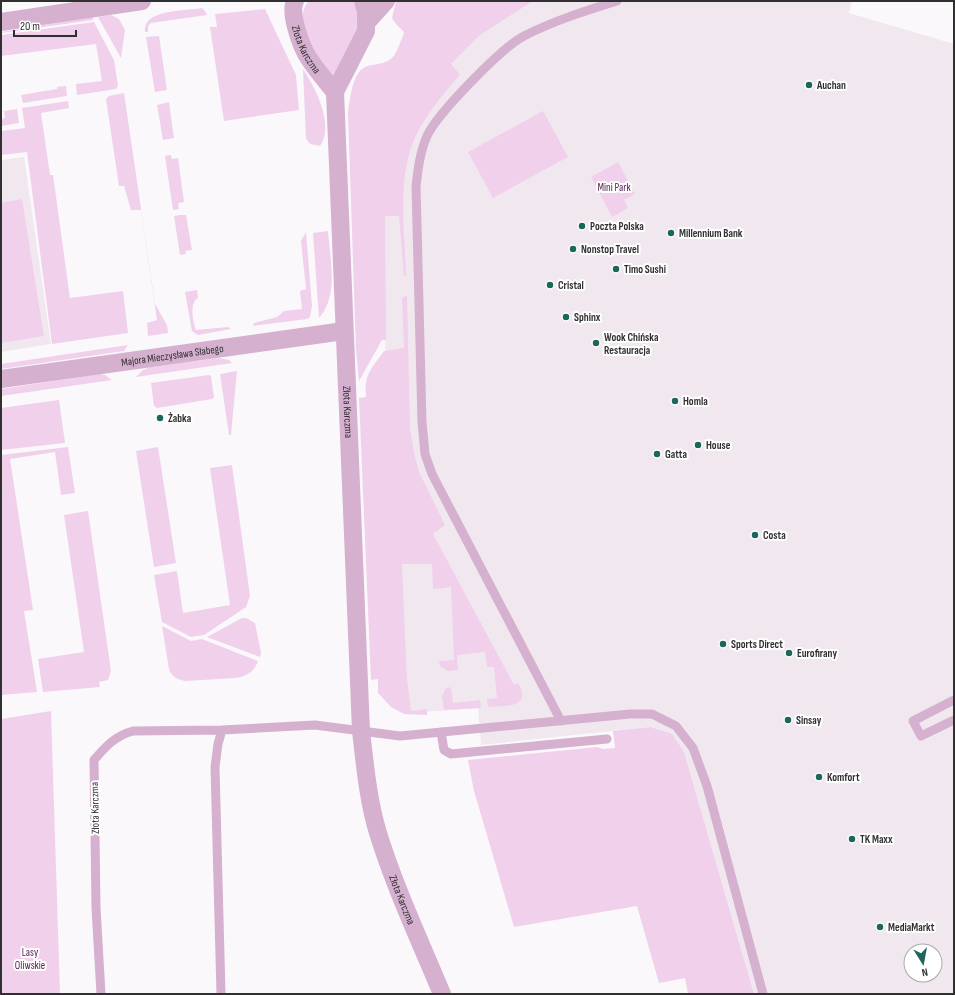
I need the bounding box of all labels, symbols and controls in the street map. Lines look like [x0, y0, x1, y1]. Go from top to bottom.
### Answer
scale bar [14, 12, 76, 38]
text: 20 m [20, 19, 40, 34]
street label: Złota Karczma [289, 24, 324, 76]
place label: Auchan [816, 79, 846, 92]
marker: Auchan [804, 80, 814, 90]
park label: Mini Park [597, 181, 631, 194]
place label: Poczta Polska [590, 220, 644, 233]
marker: Poczta Polska [577, 221, 587, 231]
place label: Millennium Bank [679, 227, 743, 240]
marker: Millennium Bank [666, 228, 676, 238]
place label: Nonstop Travel [581, 243, 639, 256]
marker: Nonstop Travel [568, 244, 578, 254]
place label: Timo Sushi [624, 263, 666, 276]
marker: Timo Sushi [611, 264, 621, 274]
place label: Cristal [558, 279, 584, 292]
marker: Cristal [545, 280, 555, 290]
place label: Sphinx [574, 311, 601, 324]
marker: Sphinx [561, 312, 571, 322]
place label: Wook Chińska Restauracja [604, 331, 659, 357]
marker: Wook Chińska Restauracja [591, 338, 601, 348]
street label: Majora Mieczysława Słabego [120, 341, 225, 369]
street label: Złota Karczma [340, 385, 356, 438]
place label: Homla [683, 395, 708, 408]
marker: Homla [670, 396, 680, 406]
place label: Żabka [168, 412, 192, 425]
marker: Żabka [155, 413, 165, 423]
place label: House [706, 439, 731, 452]
marker: House [693, 440, 703, 450]
place label: Gatta [665, 448, 687, 461]
marker: Gatta [652, 449, 662, 459]
place label: Costa [763, 529, 786, 542]
marker: Costa [750, 530, 760, 540]
place label: Sports Direct [731, 638, 783, 651]
marker: Sports Direct [718, 639, 728, 649]
place label: Eurofirany [797, 647, 837, 660]
marker: Eurofirany [784, 648, 794, 658]
place label: Sinsay [796, 714, 822, 727]
marker: Sinsay [783, 715, 793, 725]
place label: Komfort [827, 771, 860, 784]
marker: Komfort [814, 772, 824, 782]
street label: Złota Karczma [88, 782, 102, 834]
place label: TK Maxx [860, 833, 893, 846]
marker: TK Maxx [847, 834, 857, 844]
street label: Złota Karczma [387, 873, 418, 927]
place label: MediaMarkt [888, 921, 935, 934]
marker: MediaMarkt [875, 922, 885, 932]
north arrow [903, 943, 943, 983]
park label: Lasy Oliwskie [15, 946, 45, 972]
text: N [921, 965, 929, 979]

